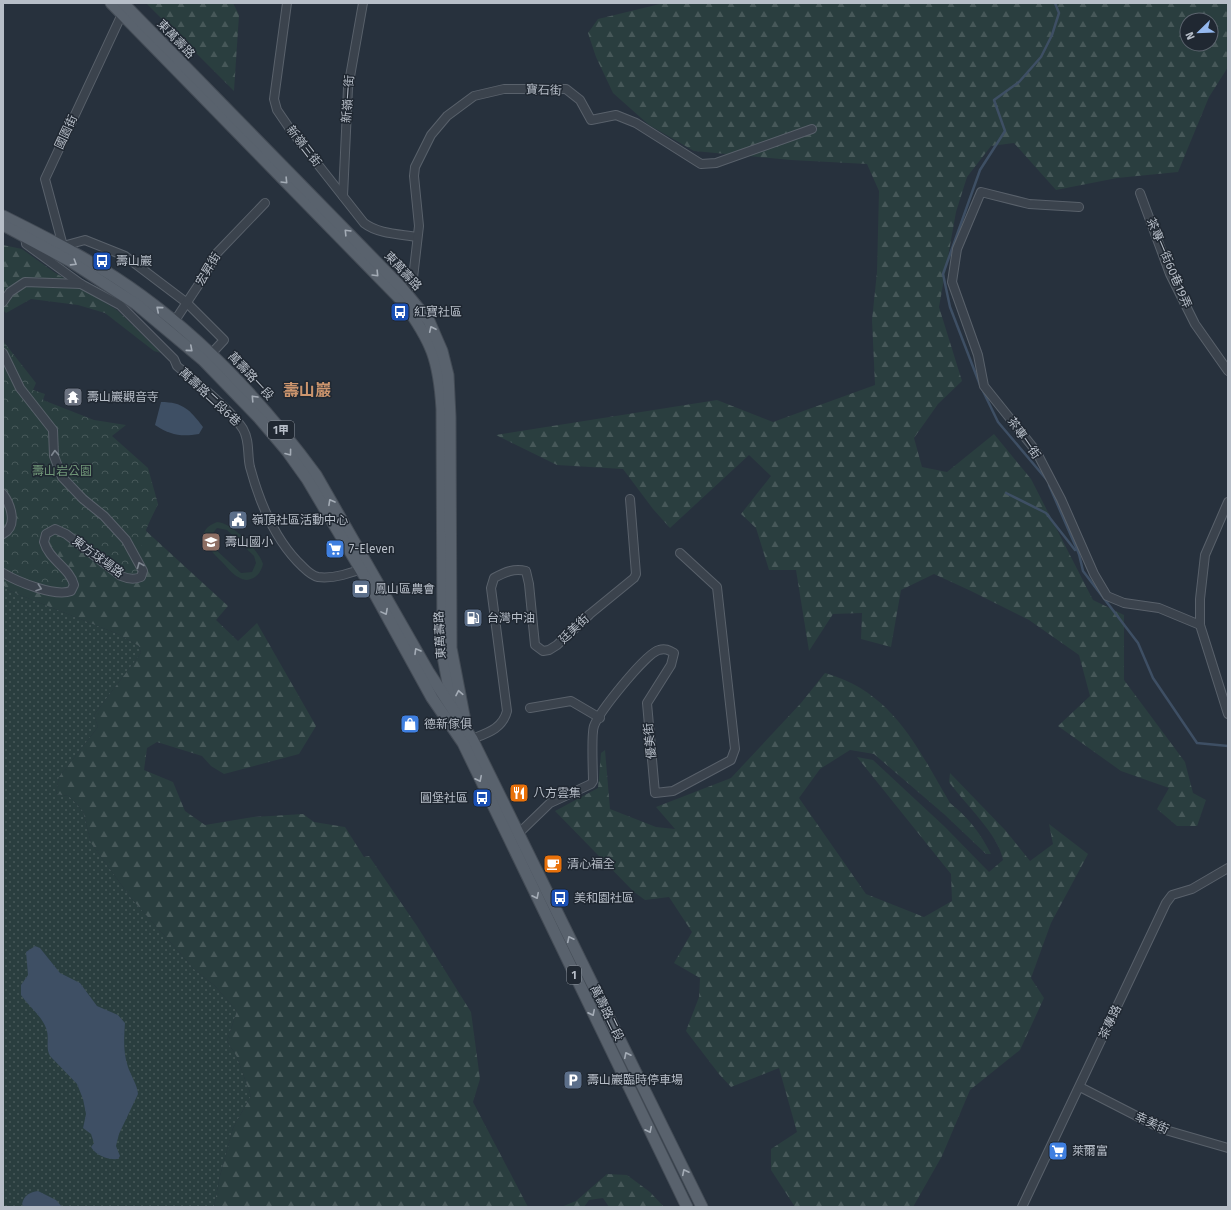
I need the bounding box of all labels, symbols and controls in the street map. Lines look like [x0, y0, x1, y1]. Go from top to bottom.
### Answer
north arrow [1179, 12, 1219, 52]
street label: 東萬壽路 [154, 17, 198, 61]
text: N [1183, 30, 1198, 42]
street label: 新嶺一街 [339, 75, 357, 123]
street label: 寶石街 [526, 82, 562, 98]
street label: 國園街 [52, 113, 80, 151]
street label: 新嶺三街 [284, 123, 324, 169]
one-way arrow [280, 176, 288, 184]
street label: 茶專一街60巷19弄 [1144, 216, 1194, 310]
one-way arrow [344, 229, 352, 237]
street label: 東萬壽路 [382, 249, 424, 293]
bus stop icon: 壽山巖 [91, 250, 113, 272]
street label: 宏昇街 [193, 250, 223, 288]
place label: 壽山巖 [116, 254, 152, 268]
one-way arrow [70, 259, 77, 266]
one-way arrow [371, 269, 379, 277]
bus stop icon: 紅寶社區 [389, 301, 411, 323]
place label: 紅寶社區 [414, 305, 462, 319]
one-way arrow [156, 307, 163, 314]
one-way arrow [429, 326, 437, 333]
one-way arrow [185, 344, 193, 351]
street label: 萬壽路一段 [225, 349, 277, 403]
street label: 萬壽路二段6巷 [177, 365, 243, 429]
district label: 壽山巖 [283, 381, 331, 400]
temple icon: 壽山巖觀音寺 [62, 386, 84, 408]
place label: 壽山巖觀音寺 [87, 390, 159, 404]
one-way arrow [251, 395, 258, 403]
street label: 茶專一街 [1004, 414, 1044, 462]
road number: 1甲 [268, 421, 294, 439]
one-way arrow [284, 449, 291, 456]
one-way arrow [50, 450, 59, 457]
park label: 壽山岩公園 [32, 464, 92, 478]
one-way arrow [328, 499, 335, 506]
public building icon: 嶺頂社區活動中心 [227, 509, 249, 531]
place label: 嶺頂社區活動中心 [252, 513, 348, 527]
school or university icon: 壽山國小 [200, 531, 222, 553]
street label: 東方球場路 [70, 534, 126, 580]
place label: 壽山國小 [225, 535, 273, 549]
supermarket icon: 7-Eleven [324, 538, 346, 560]
place label: 7-Eleven [349, 542, 395, 556]
one-way arrow [136, 562, 144, 569]
bank icon: 鳳山區農會 [350, 578, 372, 600]
place label: 鳳山區農會 [375, 582, 435, 596]
one-way arrow [35, 583, 42, 591]
fuel station icon: 台灣中油 [462, 607, 484, 629]
one-way arrow [380, 608, 387, 616]
street label: 東萬壽路 [432, 611, 448, 659]
place label: 台灣中油 [487, 611, 535, 625]
street label: 廷美街 [556, 612, 592, 646]
one-way arrow [414, 648, 421, 655]
one-way arrow [456, 690, 464, 696]
shop icon: 德新傢俱 [399, 713, 421, 735]
place label: 德新傢俱 [424, 717, 472, 731]
street label: 優美街 [641, 722, 659, 760]
one-way arrow [474, 774, 482, 782]
restaurant icon: 八方雲集 [508, 782, 530, 804]
place label: 八方雲集 [533, 786, 581, 800]
bus stop icon: 圓堡社區 [471, 787, 493, 809]
place label: 圓堡社區 [420, 791, 468, 805]
cafe icon: 清心福全 [542, 853, 564, 875]
place label: 清心福全 [567, 857, 615, 871]
bus stop icon: 美和園社區 [549, 887, 571, 909]
place label: 美和園社區 [574, 891, 634, 905]
one-way arrow [531, 892, 539, 899]
one-way arrow [567, 935, 575, 943]
road number: 1 [567, 966, 581, 984]
street label: 萬壽路二段 [588, 983, 626, 1043]
street label: 茶專路 [1096, 1003, 1124, 1041]
one-way arrow [587, 1009, 595, 1016]
one-way arrow [625, 1052, 632, 1060]
parking icon: 壽山巖臨時停車場 [562, 1069, 584, 1091]
place label: 壽山巖臨時停車場 [587, 1073, 683, 1087]
street label: 幸美街 [1133, 1109, 1171, 1137]
one-way arrow [644, 1125, 652, 1133]
supermarket icon: 萊爾富 [1047, 1140, 1069, 1162]
place label: 萊爾富 [1072, 1144, 1108, 1158]
one-way arrow [682, 1169, 690, 1176]

